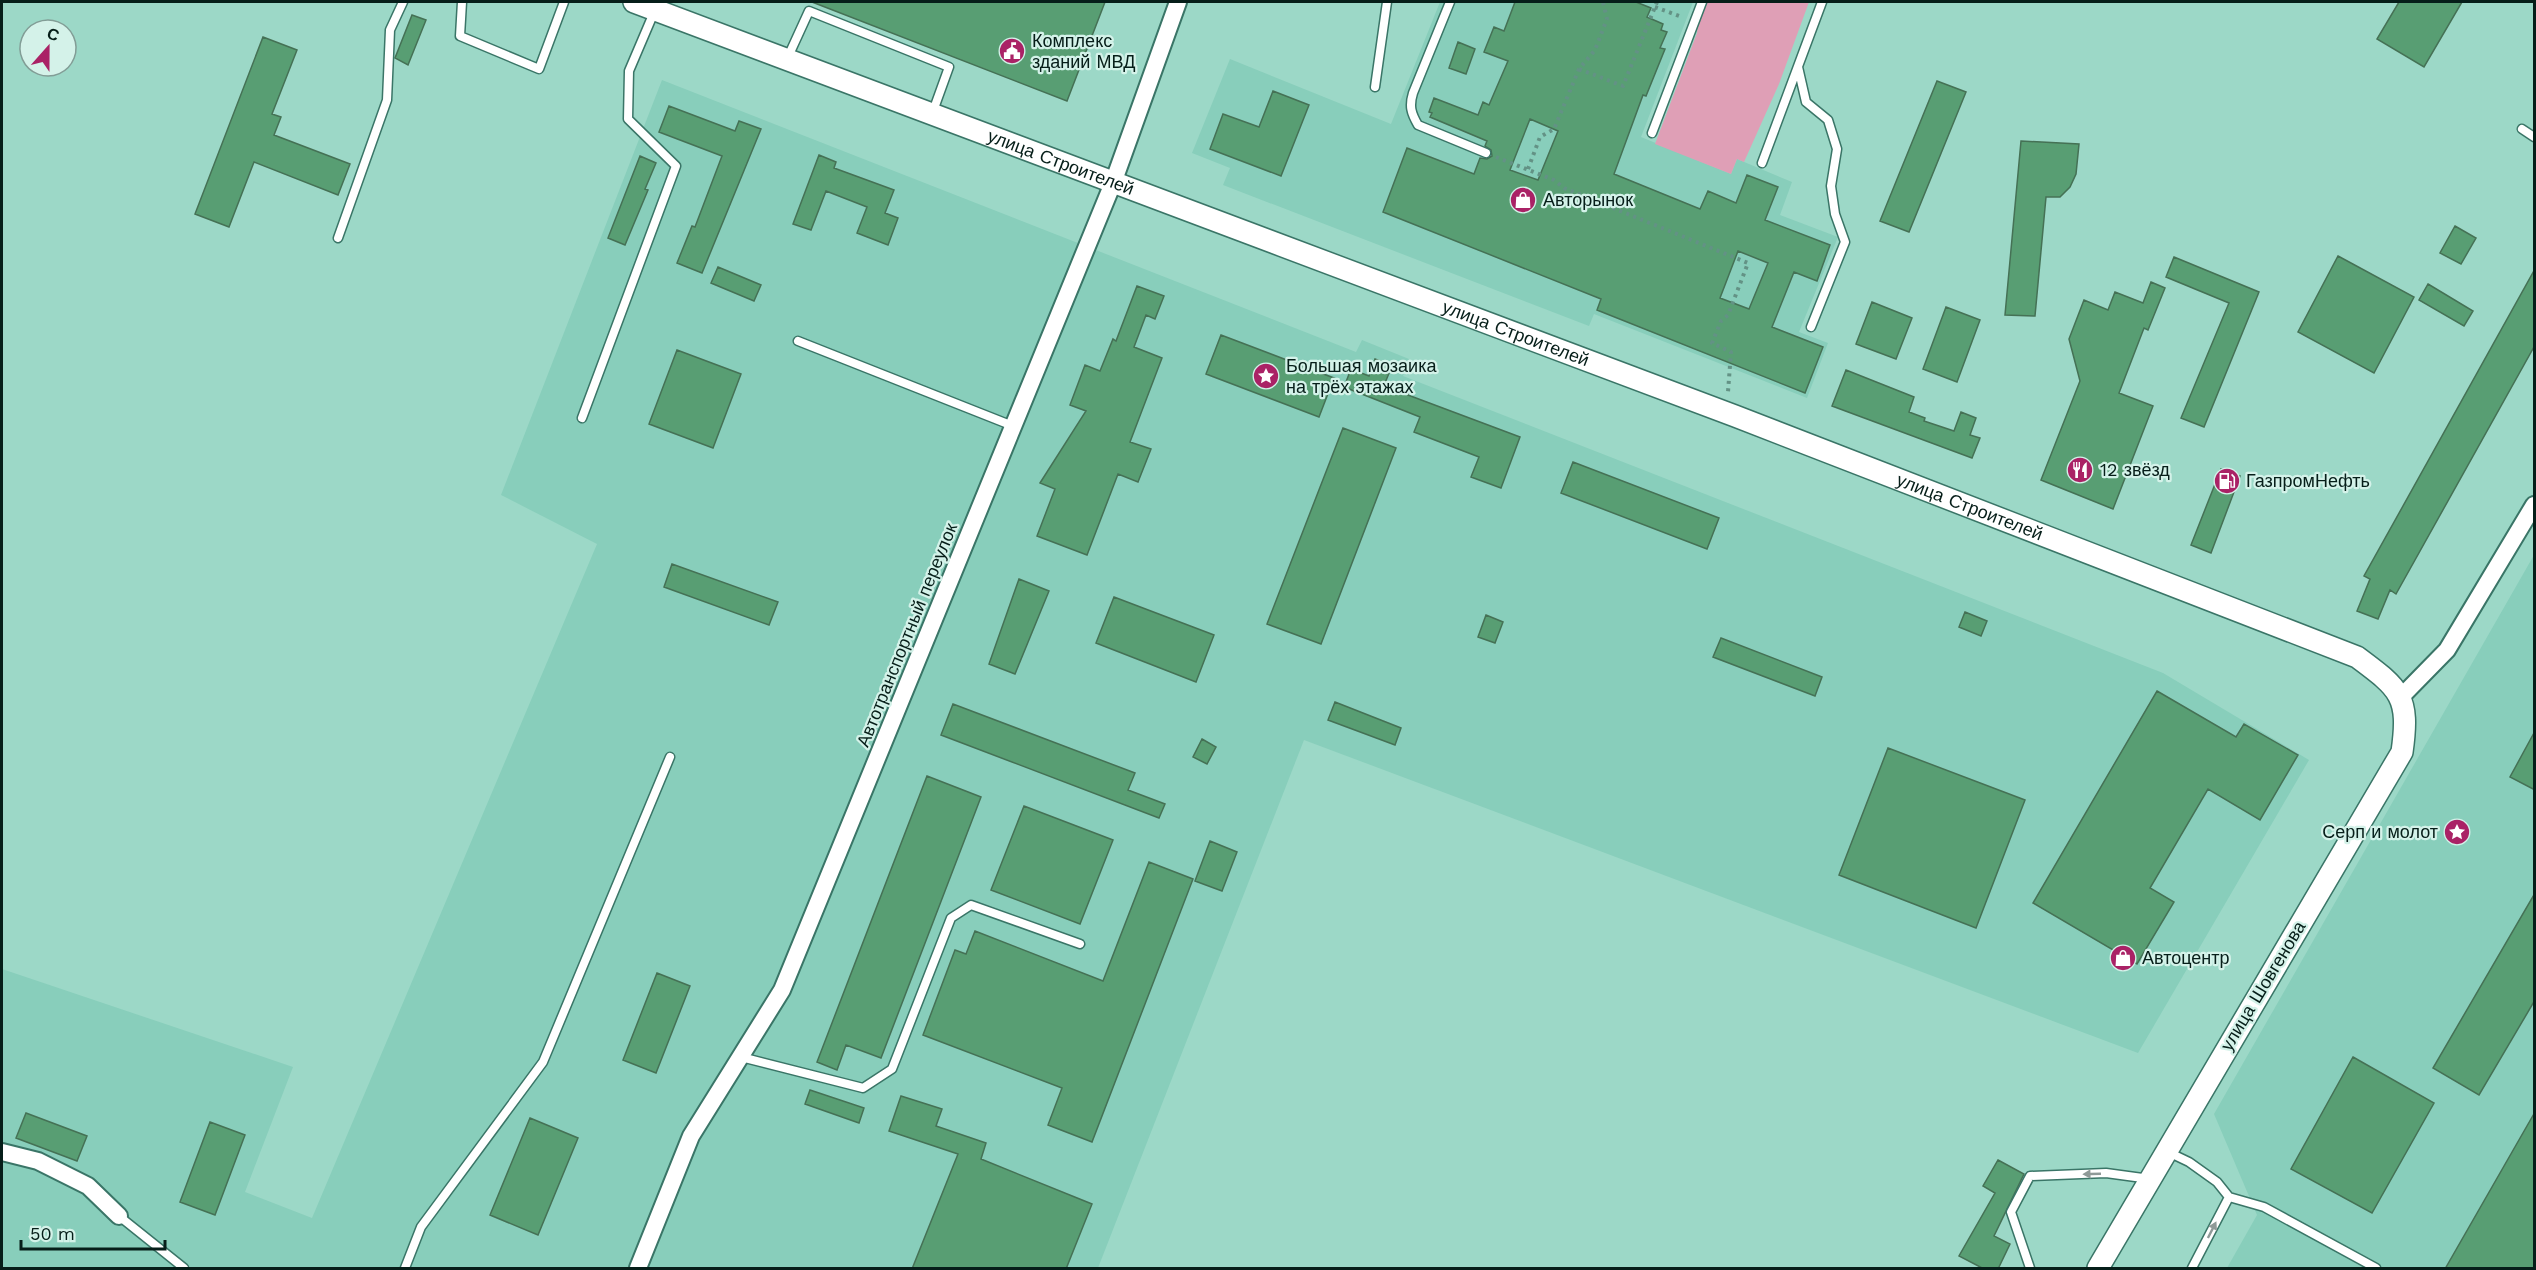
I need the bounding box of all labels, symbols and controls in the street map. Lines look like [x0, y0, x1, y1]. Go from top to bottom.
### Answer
north arrow [18, 18, 78, 78]
text: С [44, 24, 62, 46]
place label: Комплекс зданий МВД [1032, 30, 1135, 72]
public building icon: Комплекс зданий МВД [997, 36, 1027, 66]
street label: улица Строителей [985, 125, 1137, 199]
shop icon: Авторынок [1508, 185, 1538, 215]
place label: Авторынок [1543, 189, 1633, 210]
street label: улица Строителей [1440, 296, 1592, 370]
place label: Большая мозаика на трёх этажах [1286, 355, 1437, 397]
place icon: Большая мозаика на трёх этажах [1251, 361, 1281, 391]
restaurant icon: 12 звёзд [2065, 455, 2095, 485]
place label: 12 звёзд [2100, 459, 2170, 480]
fuel station icon: ГазпромНефть [2212, 466, 2242, 496]
street label: улица Строителей [1894, 469, 2046, 544]
place label: ГазпромНефть [2246, 470, 2370, 491]
street label: Автотранспортный переулок [852, 520, 961, 750]
place icon: Серп и молот [2442, 817, 2472, 847]
place label: Серп и молот [2322, 821, 2438, 842]
street label: улица Шовгенова [2216, 916, 2310, 1054]
shop icon: Автоцентр [2108, 943, 2138, 973]
place label: Автоцентр [2142, 947, 2230, 968]
one-way arrow [2083, 1169, 2102, 1178]
scale bar [21, 1213, 165, 1251]
one-way arrow [2208, 1221, 2217, 1238]
text: 50 m [30, 1223, 75, 1244]

